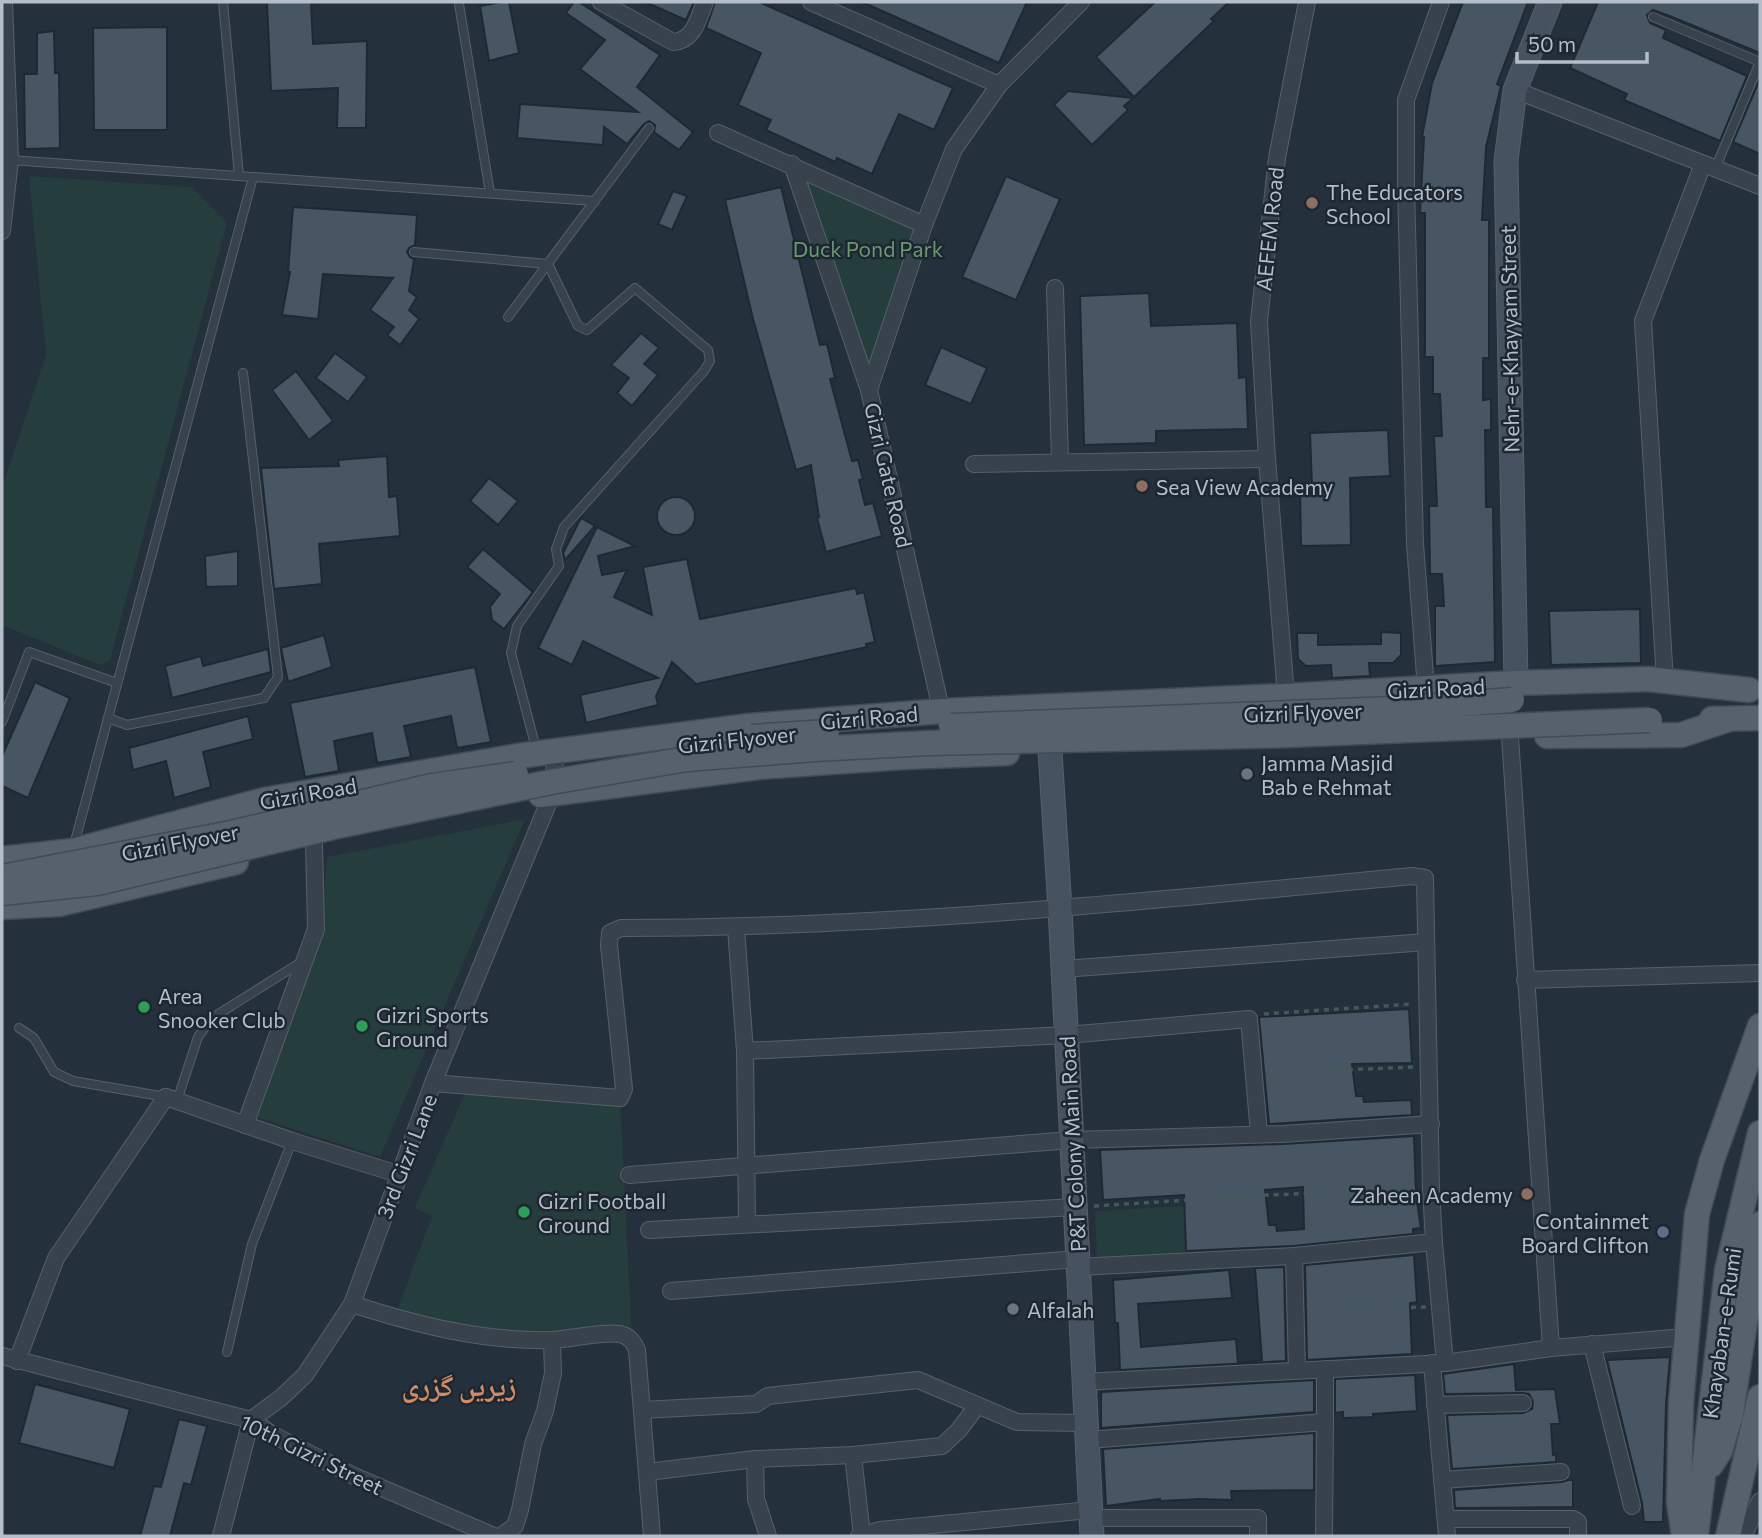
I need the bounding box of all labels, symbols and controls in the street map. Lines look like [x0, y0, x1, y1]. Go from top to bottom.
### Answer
scale bar [1517, 21, 1646, 65]
text: 50 m [1528, 31, 1576, 56]
street label: AEFEM Road [1250, 166, 1288, 292]
place label: The Educators School [1326, 179, 1463, 228]
marker: The Educators School [1304, 195, 1320, 211]
street label: Nehr-e-Khayyam Street [1495, 225, 1523, 453]
park label: Duck Pond Park [793, 236, 943, 261]
street label: Gizri Gate Road [860, 400, 918, 550]
place label: Sea View Academy [1156, 474, 1334, 499]
marker: Sea View Academy [1134, 478, 1150, 494]
street label: Gizri Road [1386, 673, 1486, 703]
street label: Gizri Flyover [1243, 697, 1363, 727]
street label: Gizri Road [819, 700, 919, 734]
street label: Gizri Flyover [677, 720, 797, 758]
place label: Jamma Masjid Bab e Rehmat [1261, 750, 1393, 799]
marker: Jamma Masjid Bab e Rehmat [1239, 766, 1255, 782]
street label: Gizri Road [258, 772, 358, 814]
street label: Gizri Flyover [119, 818, 241, 866]
place label: Area Snooker Club [158, 983, 286, 1032]
marker: Area Snooker Club [136, 999, 152, 1015]
place label: Gizri Sports Ground [376, 1002, 489, 1051]
marker: Gizri Sports Ground [354, 1018, 370, 1034]
street label: P&T Colony Main Road [1054, 1035, 1090, 1253]
street label: 3rd Gizri Lane [371, 1090, 441, 1222]
place label: Zaheen Academy [1350, 1182, 1513, 1207]
marker: Zaheen Academy [1519, 1186, 1535, 1202]
place label: Gizri Football Ground [538, 1188, 666, 1237]
marker: Gizri Football Ground [516, 1204, 532, 1220]
place label: Containmet Board Clifton [1521, 1208, 1649, 1257]
marker: Containmet Board Clifton [1655, 1224, 1671, 1240]
street label: Khayaban-e-Rumi [1697, 1246, 1745, 1420]
place label: Alfalah [1027, 1297, 1094, 1322]
marker: Alfalah [1005, 1301, 1021, 1317]
district label: زیریں گزری [402, 1368, 516, 1404]
street label: 10th Gizri Street [237, 1409, 387, 1499]

